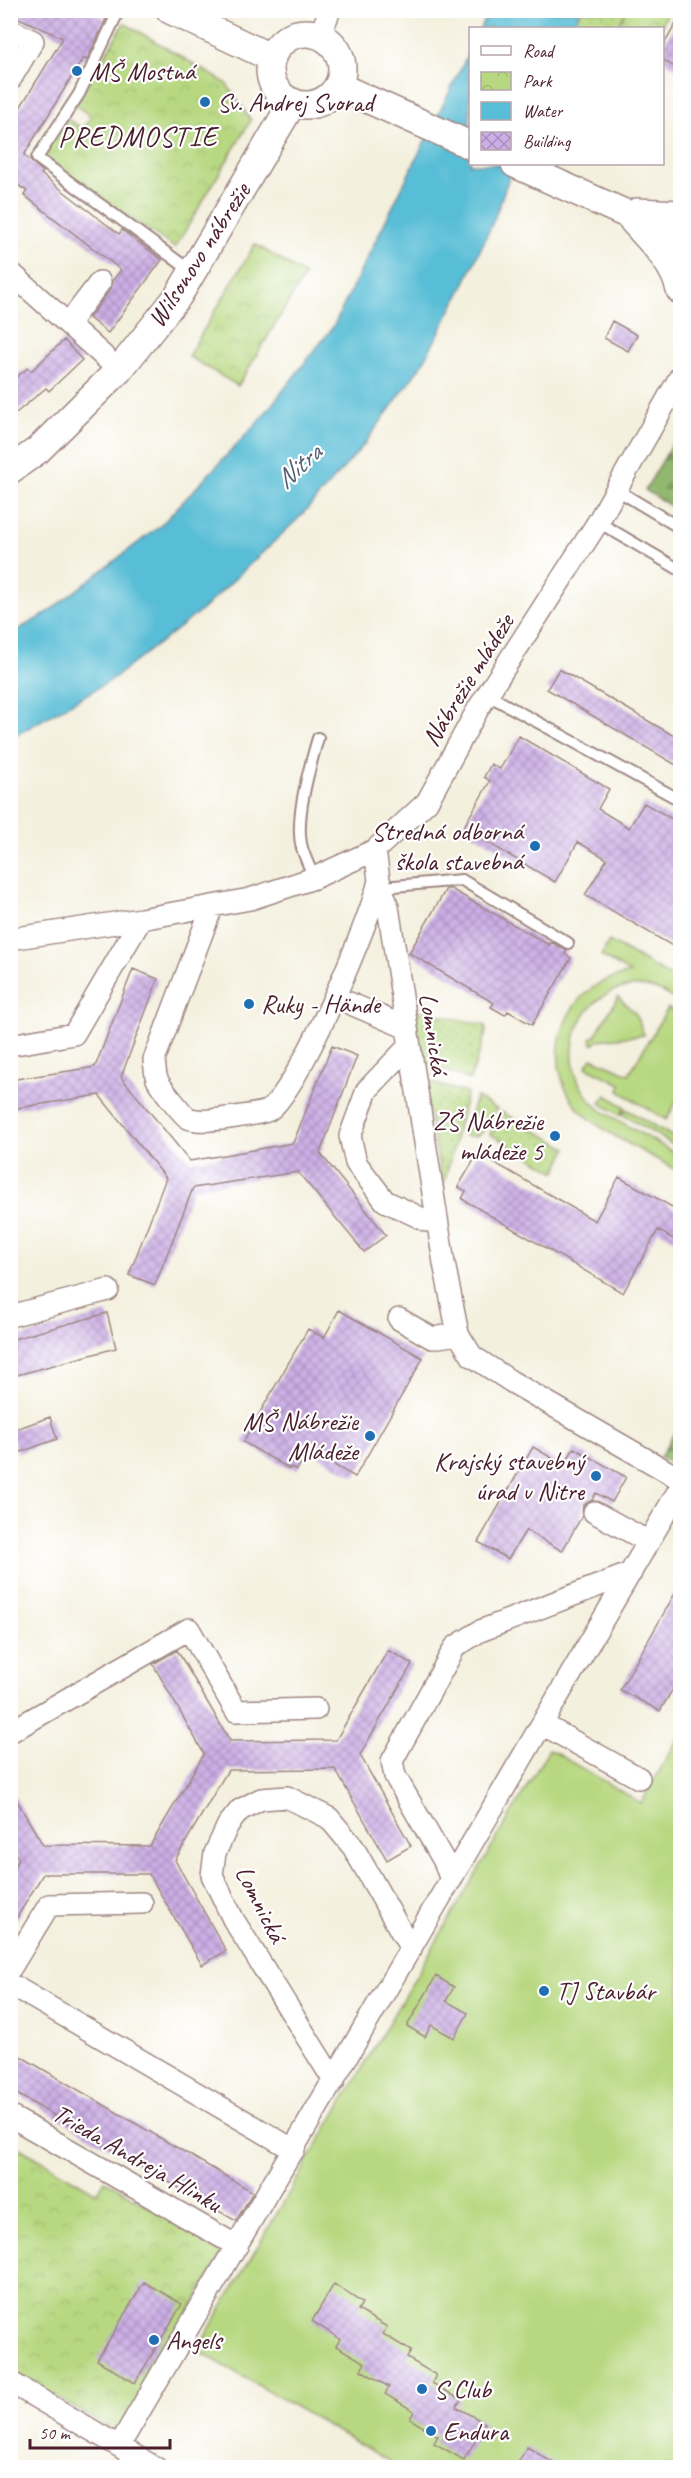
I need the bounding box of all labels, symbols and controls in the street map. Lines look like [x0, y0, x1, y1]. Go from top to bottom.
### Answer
legend [469, 27, 664, 165]
text: Road [523, 40, 556, 62]
place label: MŠ Mostná [89, 55, 198, 88]
marker: MŠ Mostná [70, 64, 84, 78]
text: Park [523, 70, 553, 92]
place label: Sv. Andrej Svorad [217, 86, 377, 119]
marker: Sv. Andrej Svorad [198, 95, 212, 109]
text: Water [523, 100, 564, 122]
district label: PREDMOSTIE [58, 119, 220, 154]
text: Building [523, 130, 572, 152]
street label: Wilsonovo nábrežie [140, 175, 259, 333]
water label: Nitra [268, 435, 330, 496]
street label: Nábrežie mládeže [414, 606, 523, 752]
place label: Stredná odborná škola stavebná [372, 815, 526, 878]
marker: Stredná odborná škola stavebná [528, 839, 542, 853]
place label: Ruky - Hände [261, 988, 382, 1021]
street label: Lomnická [411, 991, 457, 1080]
marker: Ruky - Hände [242, 997, 256, 1011]
place label: ZŠ Nábrežie mládeže 5 [433, 1105, 545, 1168]
marker: ZŠ Nábrežie mládeže 5 [548, 1129, 562, 1143]
place label: MŠ Nábrežie Mládeže [243, 1405, 361, 1468]
marker: MŠ Nábrežie Mládeže [363, 1429, 377, 1443]
place label: Krajský stavebný úrad v Nitre [434, 1445, 587, 1508]
marker: Krajský stavebný úrad v Nitre [589, 1469, 603, 1483]
street label: Lomnická [228, 1860, 295, 1950]
place label: TJ Stavbár [556, 1975, 658, 2008]
marker: TJ Stavbár [537, 1984, 551, 1998]
street label: Trieda Andreja Hlinku [47, 2096, 229, 2220]
place label: Angels [166, 2324, 224, 2357]
marker: Angels [147, 2333, 161, 2347]
place label: S Club [434, 2373, 492, 2406]
marker: S Club [415, 2382, 429, 2396]
scale bar [30, 2412, 170, 2450]
place label: Endura [443, 2415, 510, 2448]
text: 50 m [39, 2422, 72, 2444]
marker: Endura [424, 2424, 438, 2438]

